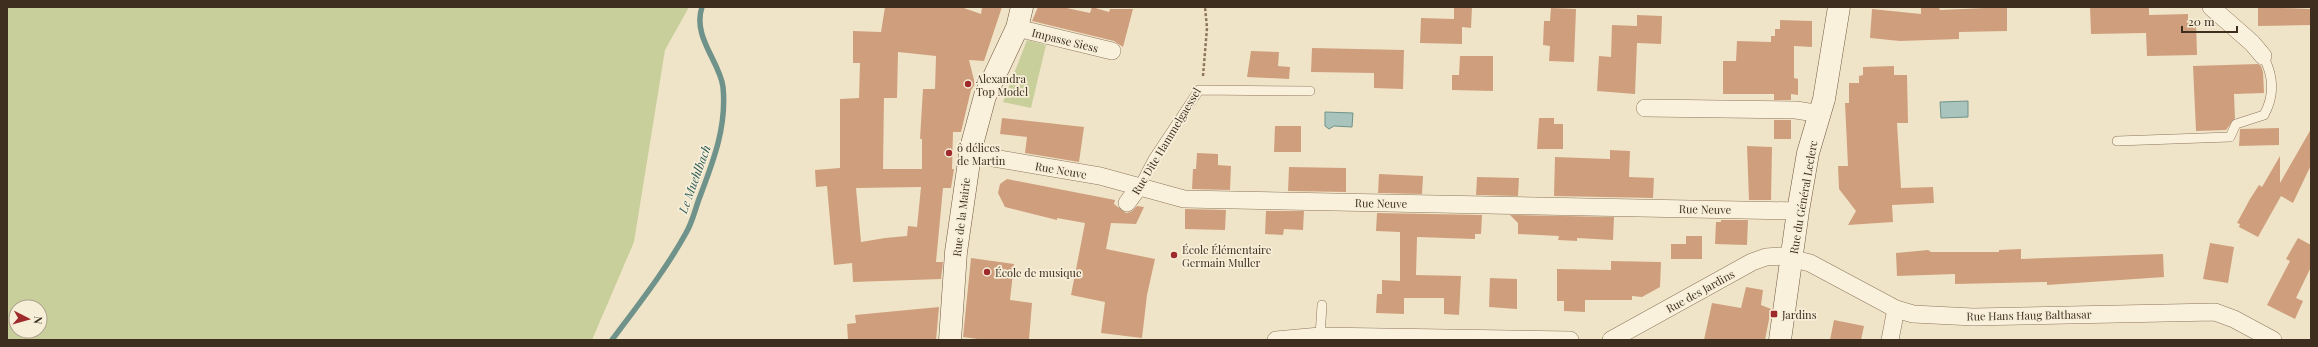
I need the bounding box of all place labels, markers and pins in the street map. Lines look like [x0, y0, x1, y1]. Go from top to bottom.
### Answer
place label: Alexandra Top Model [975, 71, 1028, 99]
marker: Alexandra Top Model [963, 79, 973, 89]
place label: ô délices de Martin [957, 140, 1006, 168]
marker: ô délices de Martin [944, 148, 954, 158]
place label: École Élémentaire Germain Muller [1182, 242, 1272, 270]
marker: École Élémentaire Germain Muller [1169, 250, 1179, 260]
place label: École de musique [995, 265, 1082, 280]
marker: École de musique [982, 267, 992, 277]
place label: Jardins [1781, 307, 1817, 322]
marker: Jardins [1769, 309, 1779, 319]

